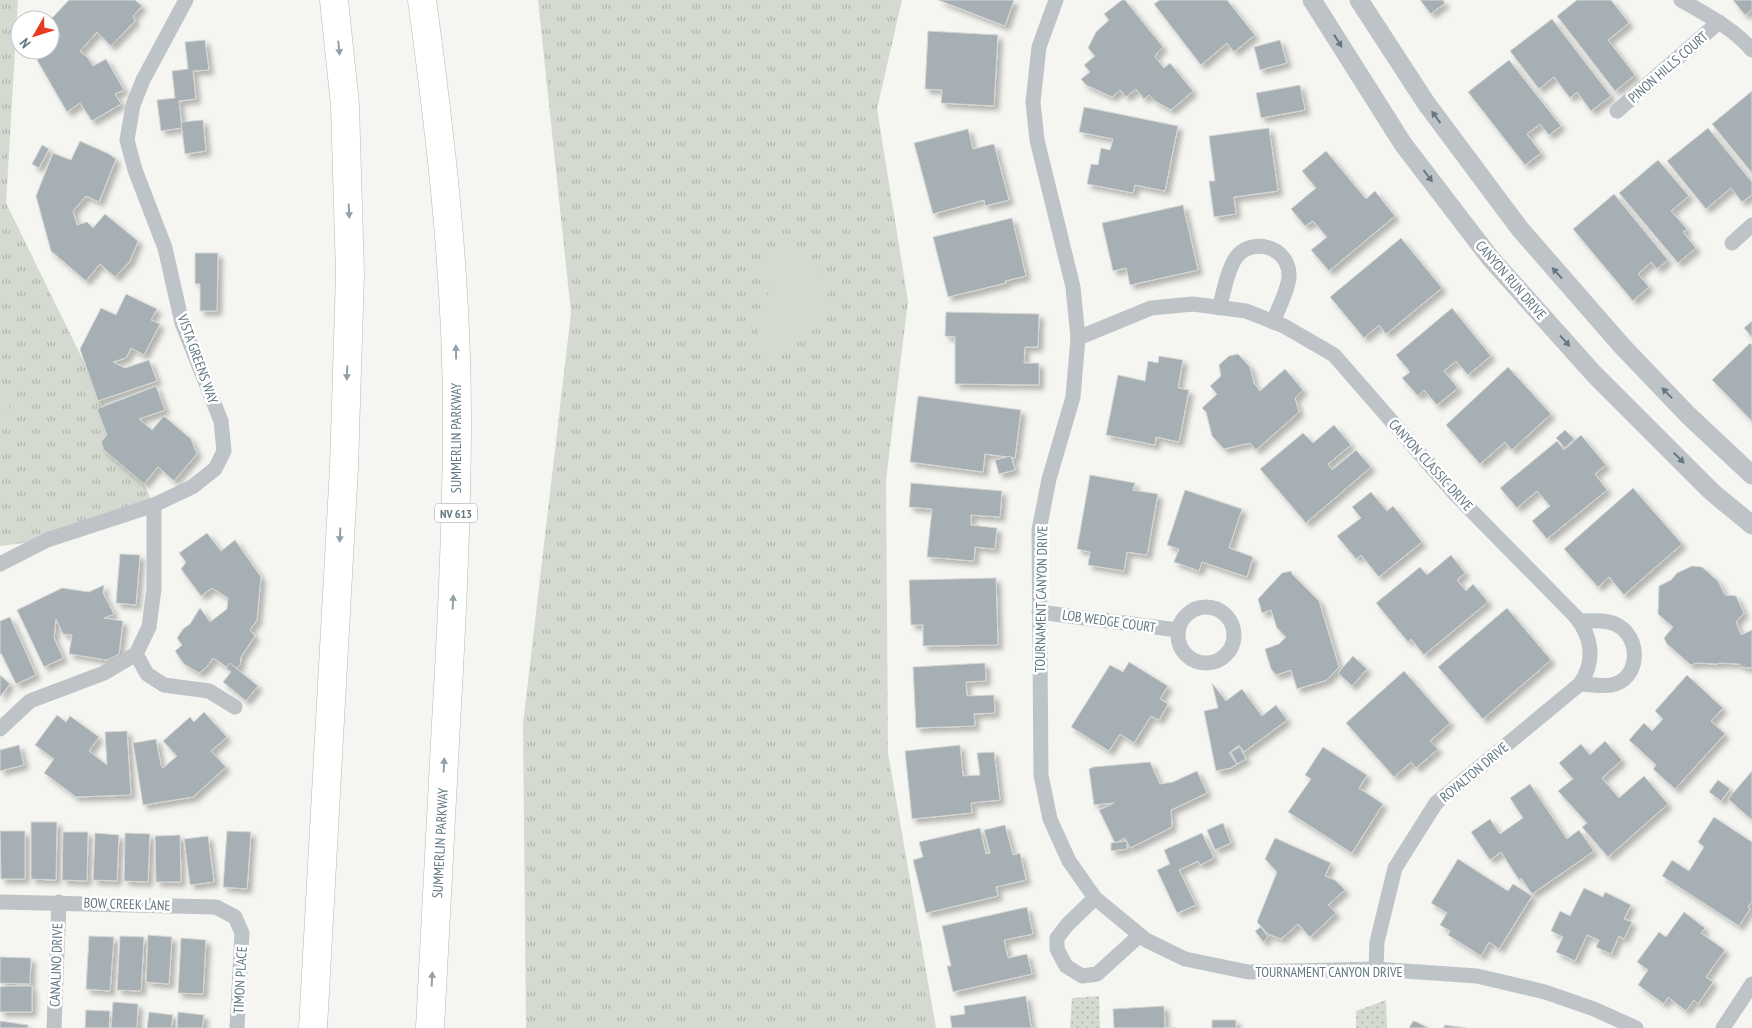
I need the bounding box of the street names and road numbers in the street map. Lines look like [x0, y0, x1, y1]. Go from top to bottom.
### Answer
street label: PINON HILLS COURT [1624, 27, 1712, 107]
street label: CANYON RUN DRIVE [1472, 237, 1550, 323]
street label: VISTA GREENS WAY [173, 311, 223, 407]
street label: SUMMERLIN PARKWAY [447, 382, 465, 493]
street label: CANYON CLASSIC DRIVE [1385, 415, 1477, 515]
road number: NV 613 [435, 503, 477, 522]
street label: TOURNAMENT CANYON DRIVE [1031, 525, 1051, 673]
street label: LOB WEDGE COURT [1061, 606, 1158, 637]
street label: ROYALTON DRIVE [1436, 738, 1512, 806]
street label: SUMMERLIN PARKWAY [428, 787, 452, 899]
street label: BOW CREEK LANE [83, 893, 171, 915]
street label: CANALINO DRIVE [46, 923, 66, 1007]
street label: TIMON PLACE [229, 946, 251, 1014]
street label: TOURNAMENT CANYON DRIVE [1256, 963, 1402, 981]

